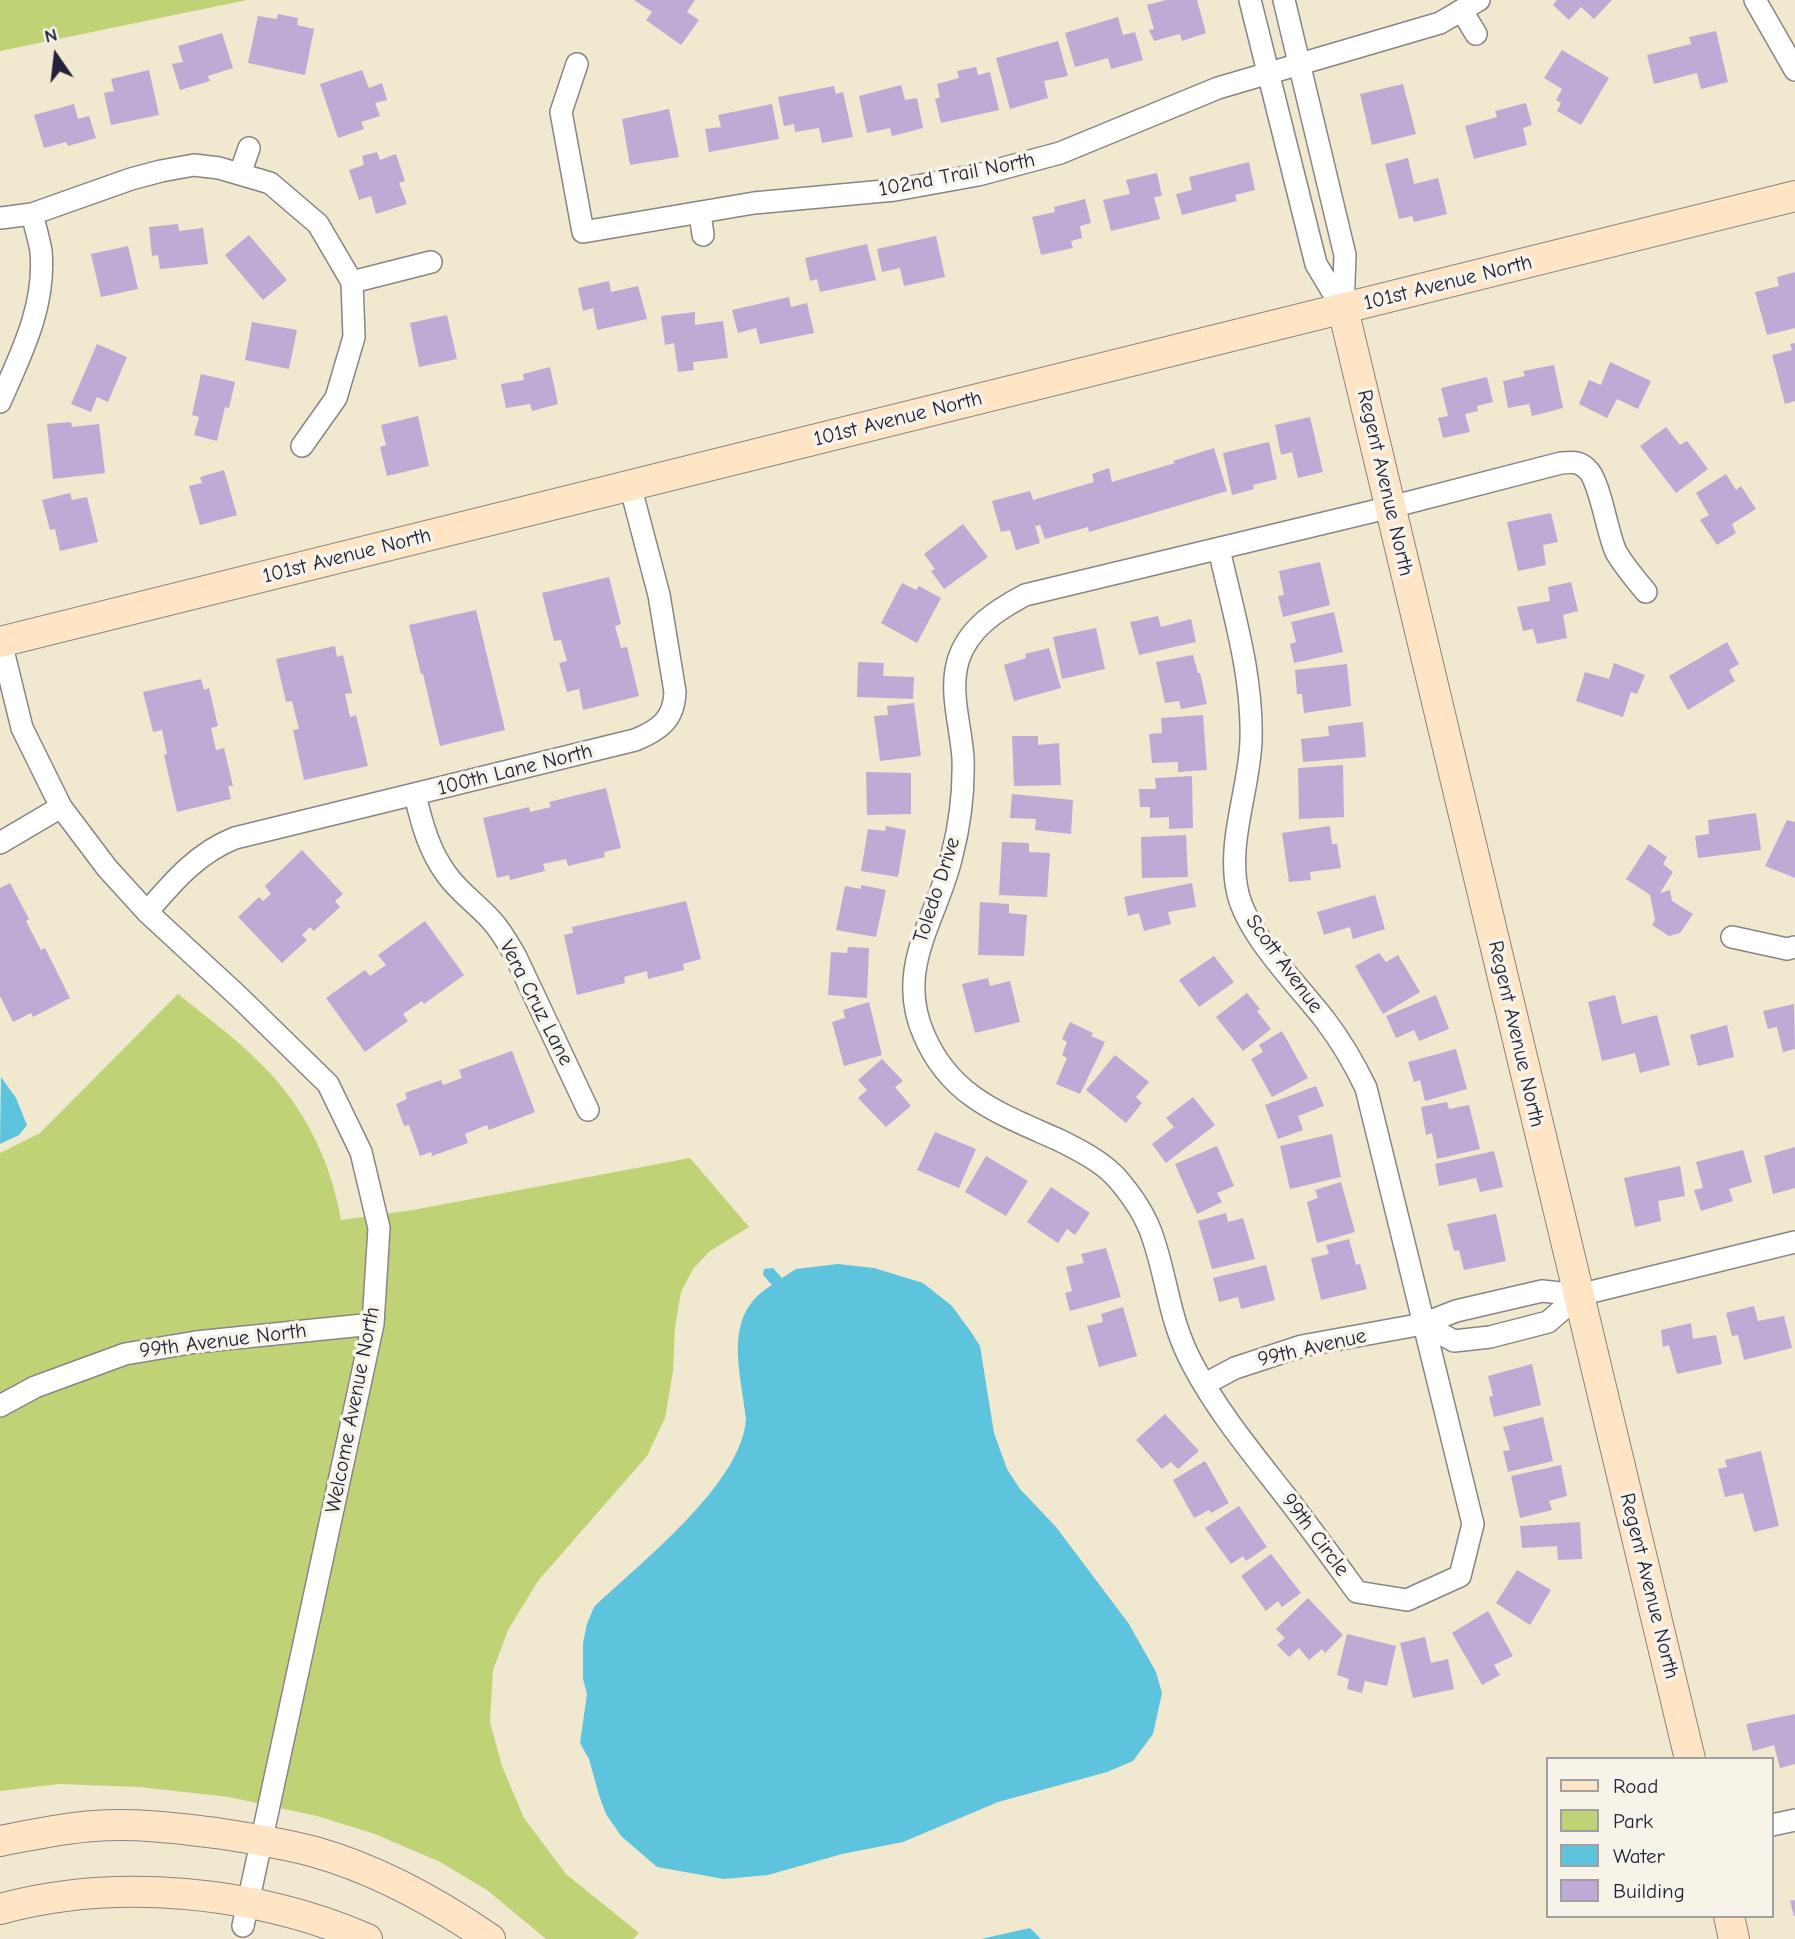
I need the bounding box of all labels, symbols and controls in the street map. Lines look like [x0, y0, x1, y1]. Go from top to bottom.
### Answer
north arrow [21, 21, 91, 91]
text: N [42, 23, 60, 48]
street label: 102nd Trail North [877, 148, 1037, 202]
street label: 101st Avenue North [1361, 250, 1535, 316]
street label: 101st Avenue North [811, 386, 985, 452]
street label: Regent Avenue North [1351, 387, 1419, 579]
street label: 101st Avenue North [260, 523, 434, 589]
street label: 100th Lane North [435, 739, 595, 801]
street label: Toledo Drive [908, 834, 966, 946]
street label: Scott Avenue [1240, 910, 1328, 1018]
street label: Vera Cruz Lane [494, 936, 578, 1070]
street label: Regent Avenue North [1482, 938, 1550, 1130]
street label: Welcome Avenue North [321, 1305, 385, 1515]
street label: 99th Avenue North [138, 1318, 308, 1364]
street label: 99th Avenue [1255, 1323, 1369, 1373]
street label: 99th Circle [1276, 1489, 1354, 1581]
street label: Regent Avenue North [1614, 1491, 1684, 1681]
legend [1546, 1757, 1774, 1918]
text: Road [1613, 1774, 1658, 1798]
text: Park [1613, 1809, 1653, 1833]
text: Water [1613, 1844, 1665, 1868]
text: Building [1613, 1879, 1685, 1903]

